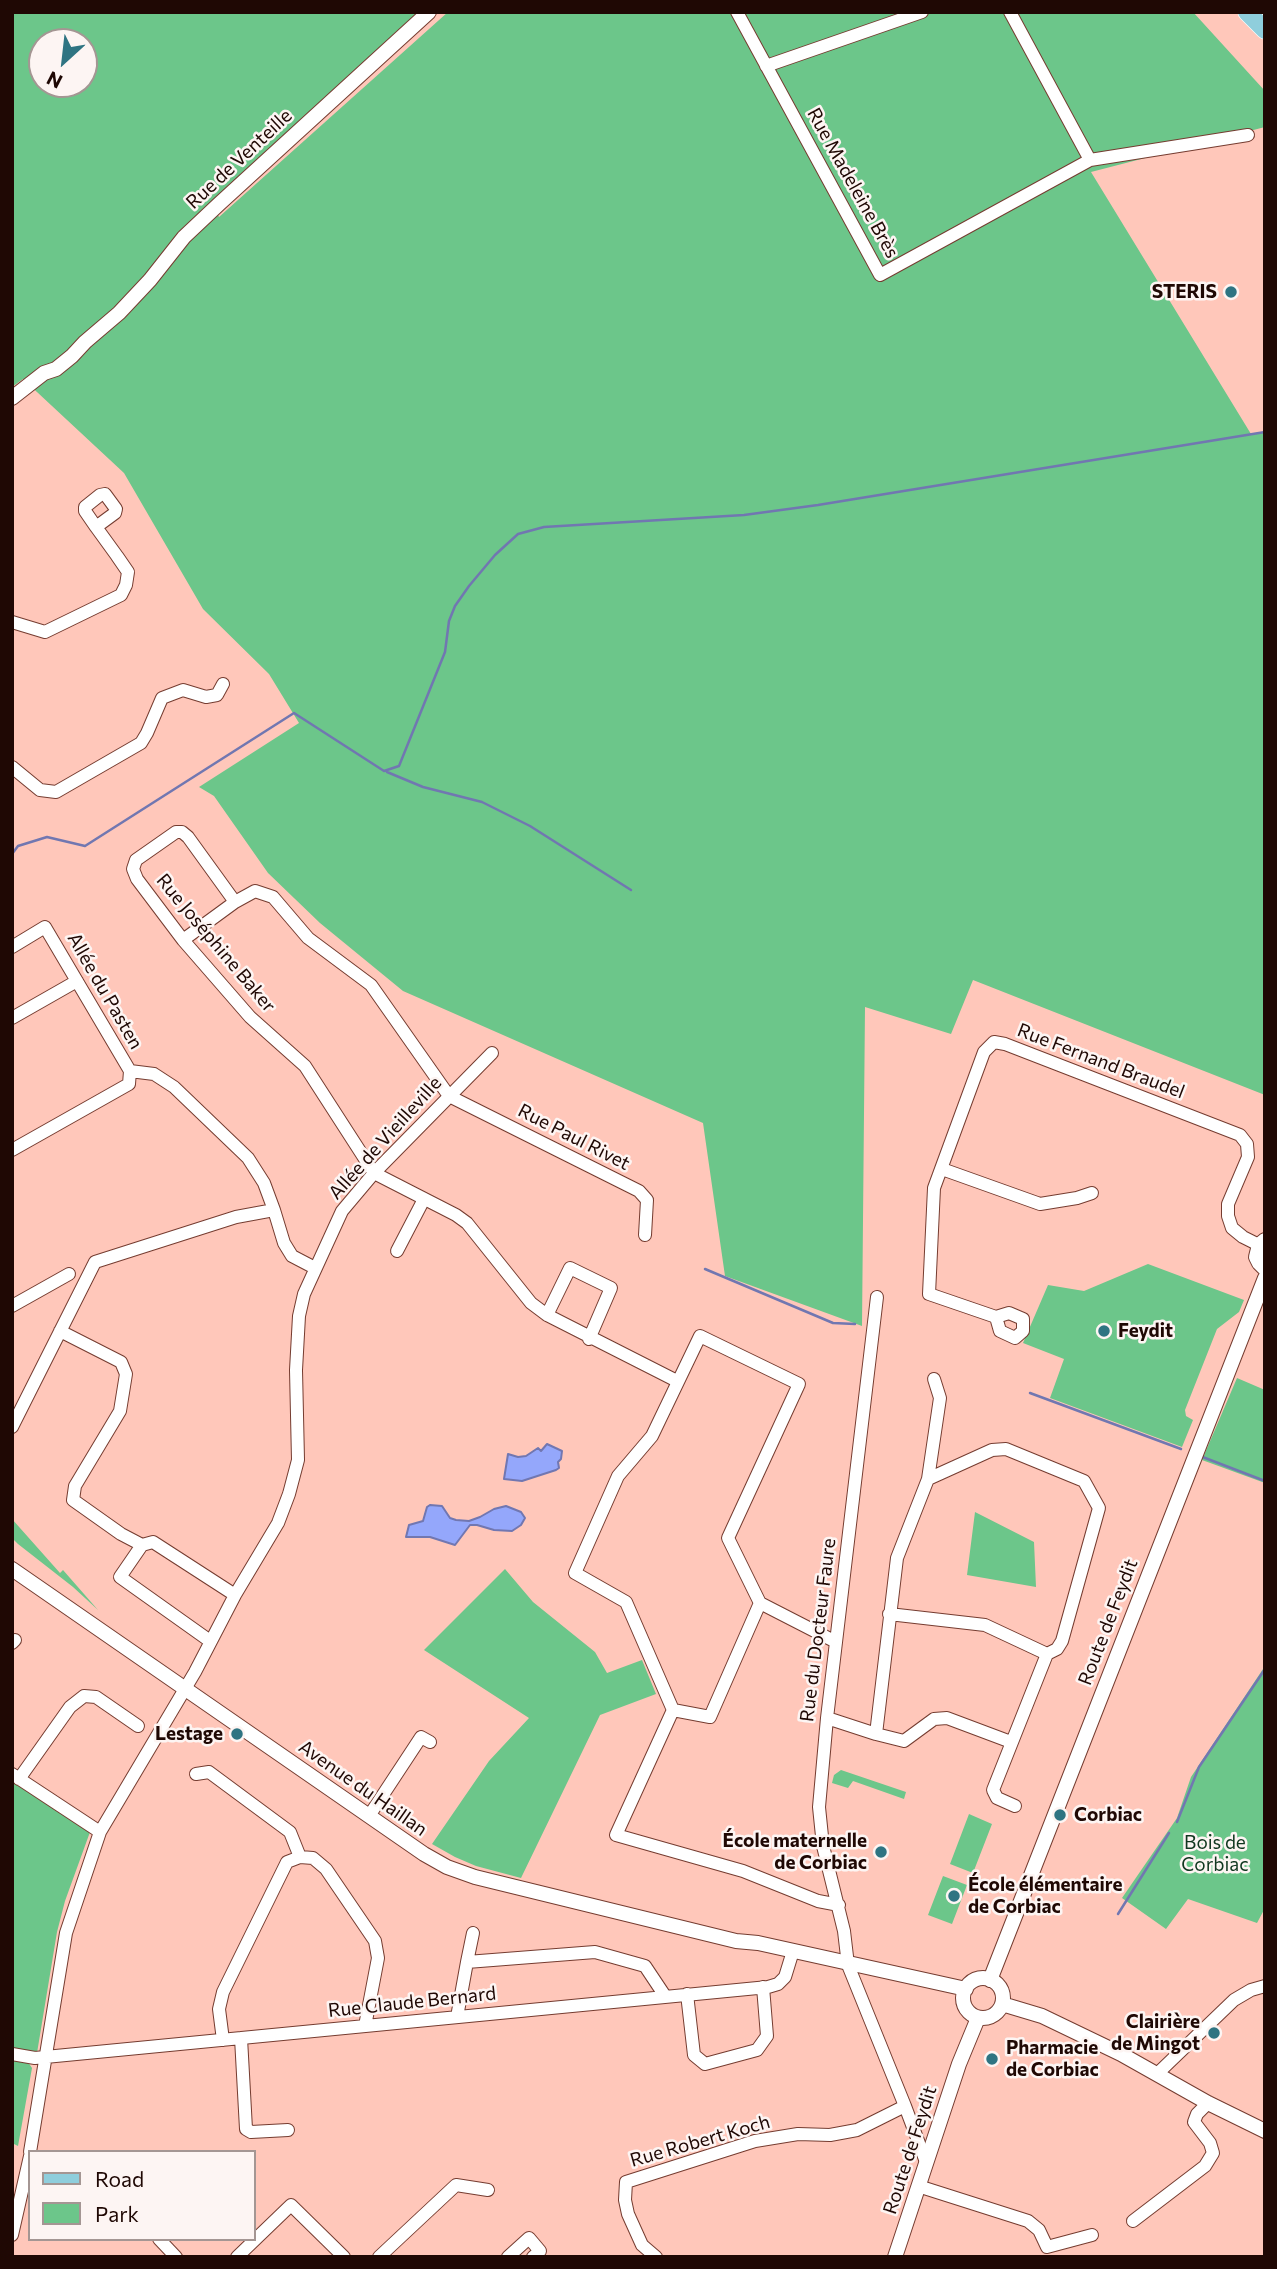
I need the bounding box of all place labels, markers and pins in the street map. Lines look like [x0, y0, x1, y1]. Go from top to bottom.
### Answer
place label: STERIS [1152, 281, 1217, 303]
marker: STERIS [1223, 284, 1239, 300]
place label: Feydit [1118, 1320, 1173, 1342]
marker: Feydit [1096, 1323, 1112, 1339]
place label: Lestage [155, 1723, 223, 1745]
marker: Lestage [229, 1726, 245, 1742]
place label: Corbiac [1074, 1804, 1142, 1826]
marker: Corbiac [1052, 1807, 1068, 1823]
place label: École maternelle de Corbiac [723, 1830, 867, 1874]
marker: École maternelle de Corbiac [873, 1844, 889, 1860]
place label: École élémentaire de Corbiac [968, 1874, 1122, 1918]
marker: École élémentaire de Corbiac [946, 1888, 962, 1904]
place label: Clairière de Mingot [1111, 2011, 1200, 2055]
marker: Clairière de Mingot [1206, 2025, 1222, 2041]
place label: Pharmacie de Corbiac [1006, 2037, 1099, 2081]
marker: Pharmacie de Corbiac [984, 2051, 1000, 2067]

